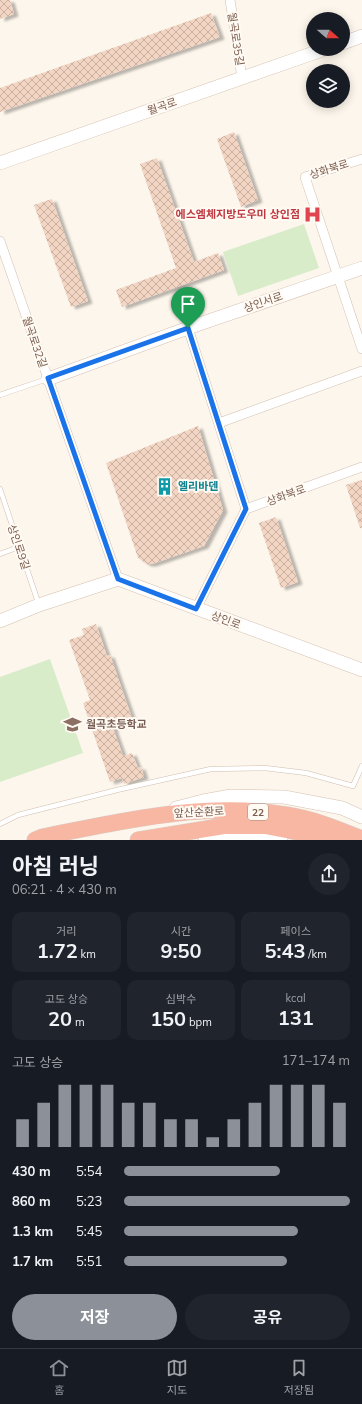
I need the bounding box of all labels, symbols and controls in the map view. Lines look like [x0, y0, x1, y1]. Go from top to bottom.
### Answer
street label: 월곡로35길 [225, 11, 247, 67]
north arrow [306, 12, 350, 56]
map controls [306, 12, 350, 108]
button: layers [306, 64, 350, 108]
street label: 월곡로 [145, 94, 179, 118]
street label: 상화북로 [308, 156, 350, 182]
hospital icon: 에스엠체지방도우미 상인점 [303, 204, 323, 224]
place label: 에스엠체지방도우미 상인점 [176, 207, 300, 221]
pin [171, 287, 205, 328]
street label: 상인서로 [242, 289, 284, 315]
icon: arrive [177, 293, 199, 315]
street label: 월곡로32길 [20, 314, 50, 370]
building icon: 엘리바덴 [155, 476, 175, 496]
place label: 엘리바덴 [178, 479, 218, 493]
street label: 상화북로 [265, 481, 307, 509]
street label: 상인로9길 [5, 522, 33, 572]
street label: 상인로 [209, 608, 243, 632]
school or university icon: 월곡초등학교 [63, 714, 83, 734]
place label: 월곡초등학교 [86, 717, 147, 731]
street label: 앞산순환로 [173, 804, 225, 820]
road number: 22 [248, 804, 268, 820]
text: 아침 러닝 [12, 852, 99, 880]
button: share [308, 853, 350, 895]
text: 06:21 · 4 × 430 m [12, 881, 117, 897]
text: 거리 [56, 924, 76, 938]
text: 시간 [171, 924, 191, 938]
text: 페이스 [280, 924, 311, 938]
text: 1.72 [37, 938, 78, 963]
text: 9:50 [161, 938, 201, 963]
text: 5:43 [265, 938, 305, 963]
text: km [78, 947, 96, 961]
text: /km [305, 947, 327, 961]
text: kcal [286, 991, 306, 1005]
text: 고도 상승 [45, 992, 88, 1006]
text: 심박수 [166, 992, 196, 1006]
text: 131 [278, 1005, 314, 1030]
text: 20 [48, 1006, 72, 1031]
text: 150 [150, 1006, 186, 1031]
text: m [72, 1015, 85, 1029]
text: bpm [186, 1015, 212, 1029]
text: 171–174 m [282, 1052, 350, 1068]
text: 고도 상승 [12, 1054, 63, 1070]
text: 430 m [12, 1163, 51, 1179]
text: 5:54 [76, 1163, 102, 1179]
text: 860 m [12, 1193, 51, 1209]
text: 5:23 [76, 1193, 102, 1209]
text: 1.3 km [12, 1223, 53, 1239]
text: 5:45 [76, 1223, 102, 1239]
text: 1.7 km [12, 1253, 53, 1269]
text: 5:51 [76, 1253, 102, 1269]
button: 저장 [12, 1294, 177, 1340]
button: 공유 [185, 1294, 350, 1340]
tab: 홈 [48, 1357, 70, 1397]
tab: 지도 [166, 1357, 188, 1397]
tab: 저장됨 [284, 1357, 314, 1397]

